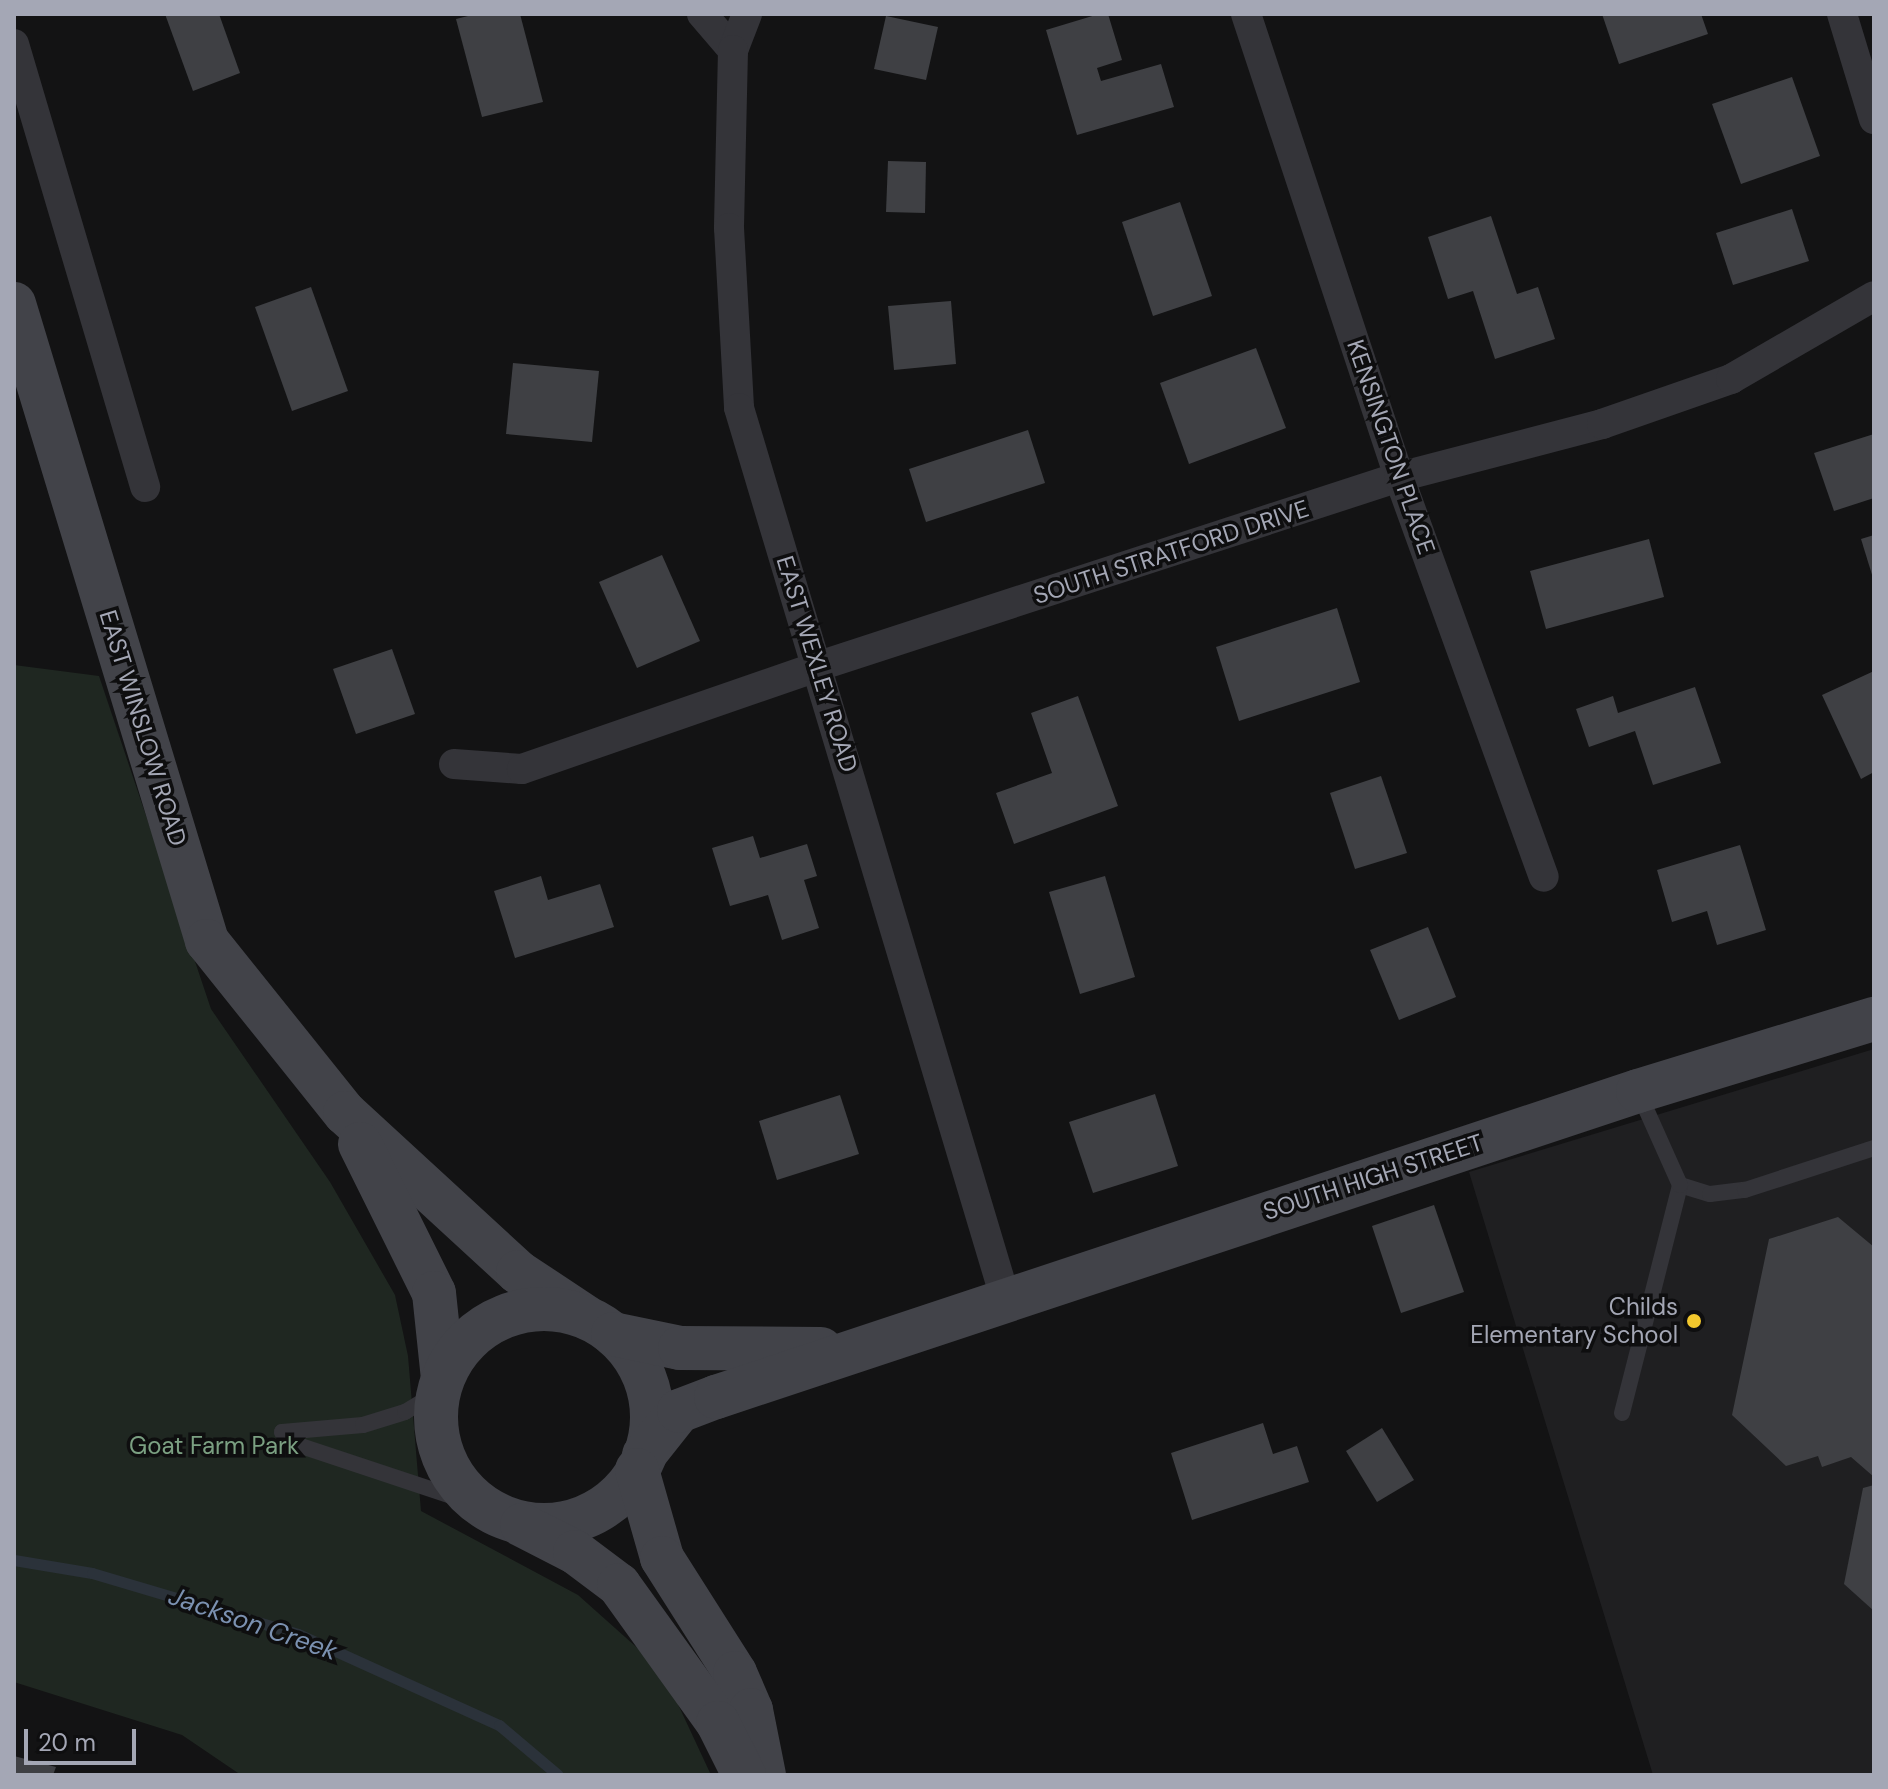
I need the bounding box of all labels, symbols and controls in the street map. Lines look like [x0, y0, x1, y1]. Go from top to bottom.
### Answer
street label: KENSINGTON PLACE [1341, 336, 1441, 558]
street label: SOUTH STRATFORD DRIVE [1030, 494, 1312, 610]
street label: EAST WEXLEY ROAD [770, 552, 864, 776]
street label: EAST WINSLOW ROAD [93, 607, 193, 849]
street label: SOUTH HIGH STREET [1260, 1128, 1486, 1226]
place label: Childs Elementary School [1470, 1293, 1678, 1349]
marker: Childs Elementary School [1685, 1312, 1703, 1330]
park label: Goat Farm Park [129, 1432, 299, 1460]
water label: Jackson Creek [165, 1581, 341, 1667]
scale bar [28, 1713, 140, 1763]
text: 20 m [38, 1727, 96, 1758]

